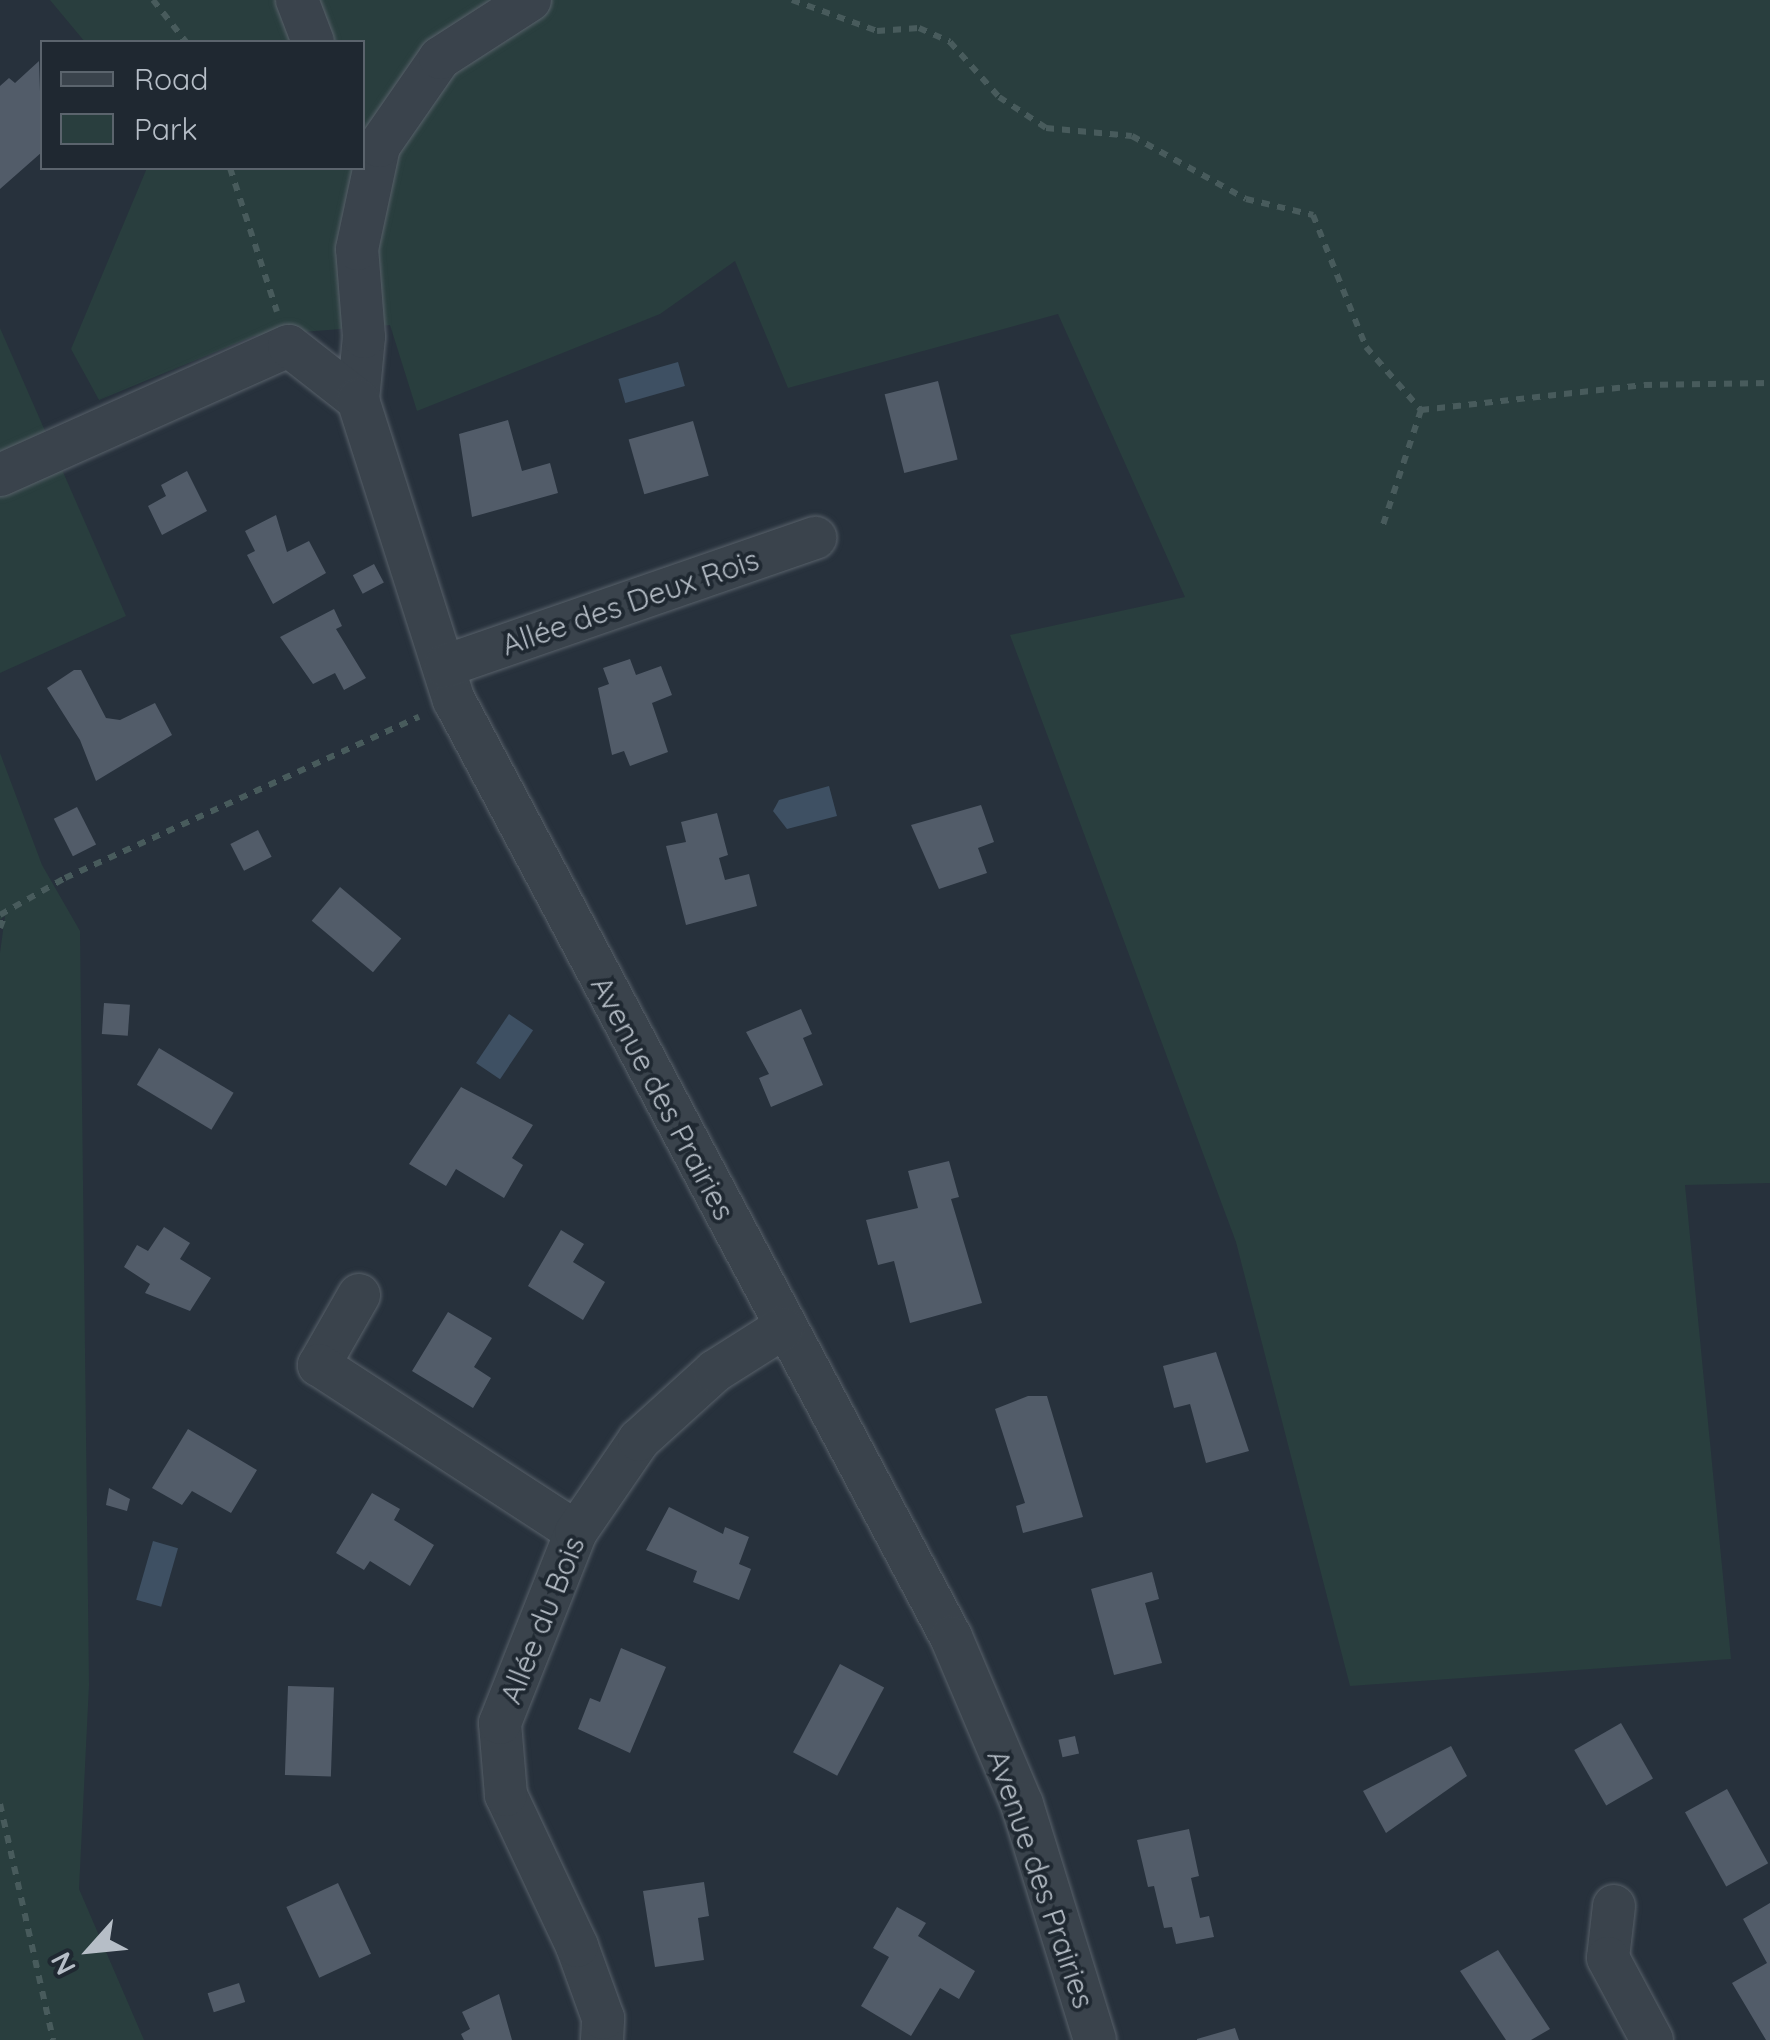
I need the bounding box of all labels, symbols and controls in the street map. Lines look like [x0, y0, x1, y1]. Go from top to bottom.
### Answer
legend [40, 40, 365, 170]
text: Road [134, 60, 208, 98]
text: Park [134, 110, 198, 148]
street label: Allée des Deux Rois [497, 541, 763, 663]
street label: Avenue des Prairies [584, 970, 742, 1226]
street label: Allée du Bois [492, 1531, 592, 1709]
street label: Avenue des Prairies [980, 1745, 1102, 2013]
north arrow [40, 1900, 140, 2000]
text: N [43, 1947, 83, 1981]

